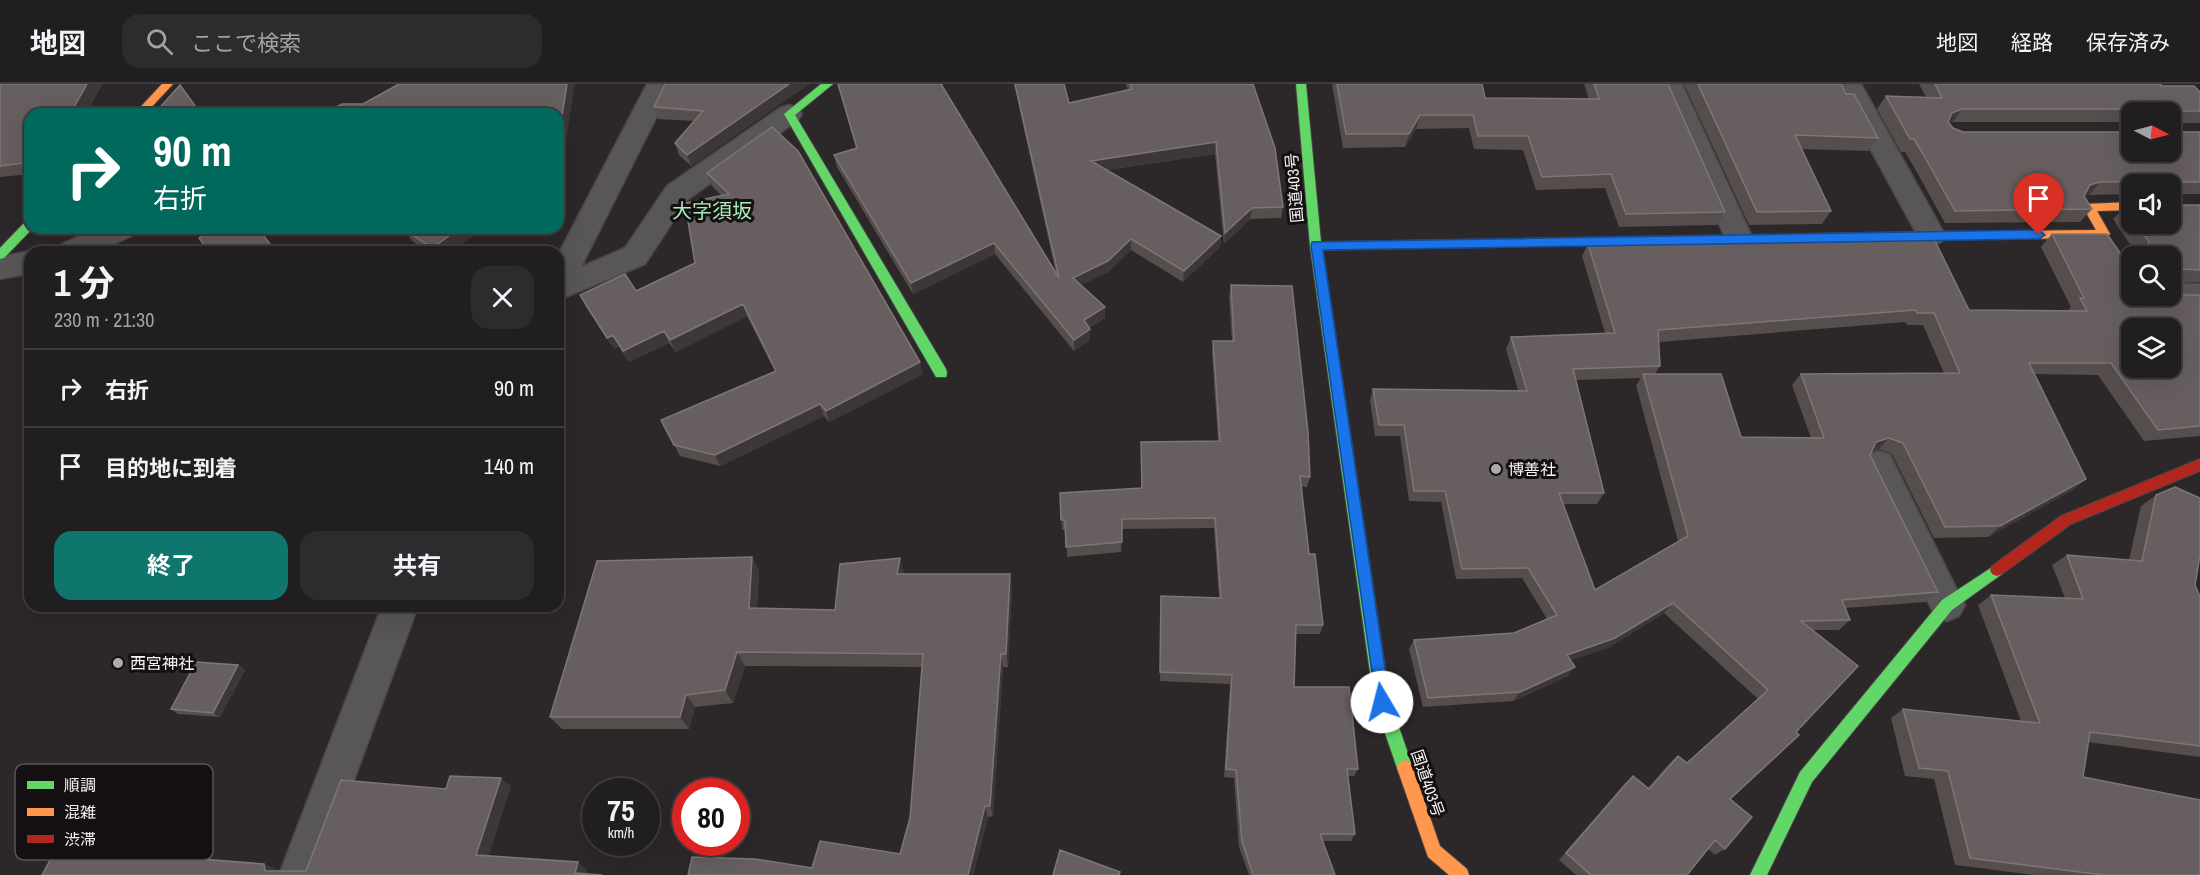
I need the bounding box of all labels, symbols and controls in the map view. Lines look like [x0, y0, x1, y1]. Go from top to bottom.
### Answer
search box [122, 14, 542, 68]
text: 地図 [30, 24, 86, 62]
icon: search [143, 25, 176, 58]
text: ここで検索 [191, 28, 301, 58]
text: 地図 [1936, 28, 1978, 57]
text: 経路 [2011, 28, 2053, 57]
text: 保存済み [2086, 28, 2170, 57]
north arrow [2121, 102, 2181, 162]
map controls [2121, 102, 2181, 378]
text: 90 m [153, 123, 232, 179]
icon: right [54, 132, 132, 210]
street label: 国道403号 [1280, 152, 1308, 224]
pin [2013, 173, 2064, 235]
button: sound [2121, 174, 2181, 234]
text: 右折 [153, 180, 207, 216]
icon: arrive [2022, 182, 2055, 215]
district label: 大字須坂 [672, 197, 752, 224]
button: search [2121, 246, 2181, 306]
text: 1 分 [54, 259, 115, 307]
button: close [471, 266, 534, 329]
text: 230 m · 21:30 [54, 306, 154, 333]
button: layers [2121, 318, 2181, 378]
icon: right [54, 372, 87, 405]
text: 90 m [494, 373, 534, 403]
text: 右折 [105, 375, 149, 405]
icon: arrive [54, 450, 87, 483]
text: 140 m [484, 451, 534, 481]
text: 目的地に到着 [105, 453, 237, 483]
place label: 博善社 [1508, 458, 1556, 480]
marker: 博善社 [1489, 462, 1503, 476]
button: 終了 [54, 531, 288, 600]
button: 共有 [300, 531, 534, 600]
place label: 西宮神社 [130, 652, 194, 674]
marker: 西宮神社 [111, 656, 125, 670]
position arrow [1350, 670, 1414, 734]
street label: 国道403号 [1406, 746, 1450, 820]
legend [15, 764, 213, 860]
text: 順調 [64, 774, 96, 796]
speed limit sign: 80 [672, 778, 750, 856]
text: 75 [607, 790, 635, 830]
text: 混雑 [64, 801, 96, 823]
text: km/h [608, 822, 634, 843]
text: 渋滞 [64, 828, 96, 850]

